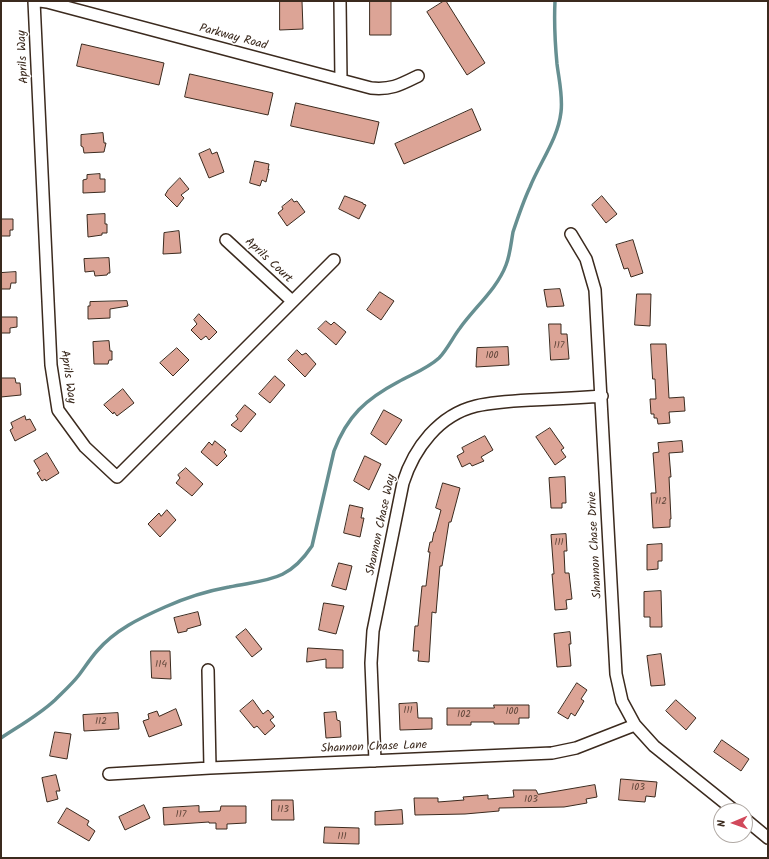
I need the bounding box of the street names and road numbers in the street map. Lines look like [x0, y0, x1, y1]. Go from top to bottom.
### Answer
street label: Parkway Road [197, 22, 269, 54]
street label: Aprils Way [15, 30, 33, 84]
street label: Aprils Court [241, 235, 295, 287]
street label: Aprils Way [56, 350, 78, 404]
street label: Shannon Chase Way [364, 473, 400, 577]
street label: Shannon Chase Drive [586, 491, 606, 599]
street label: Shannon Chase Lane [321, 739, 427, 757]

